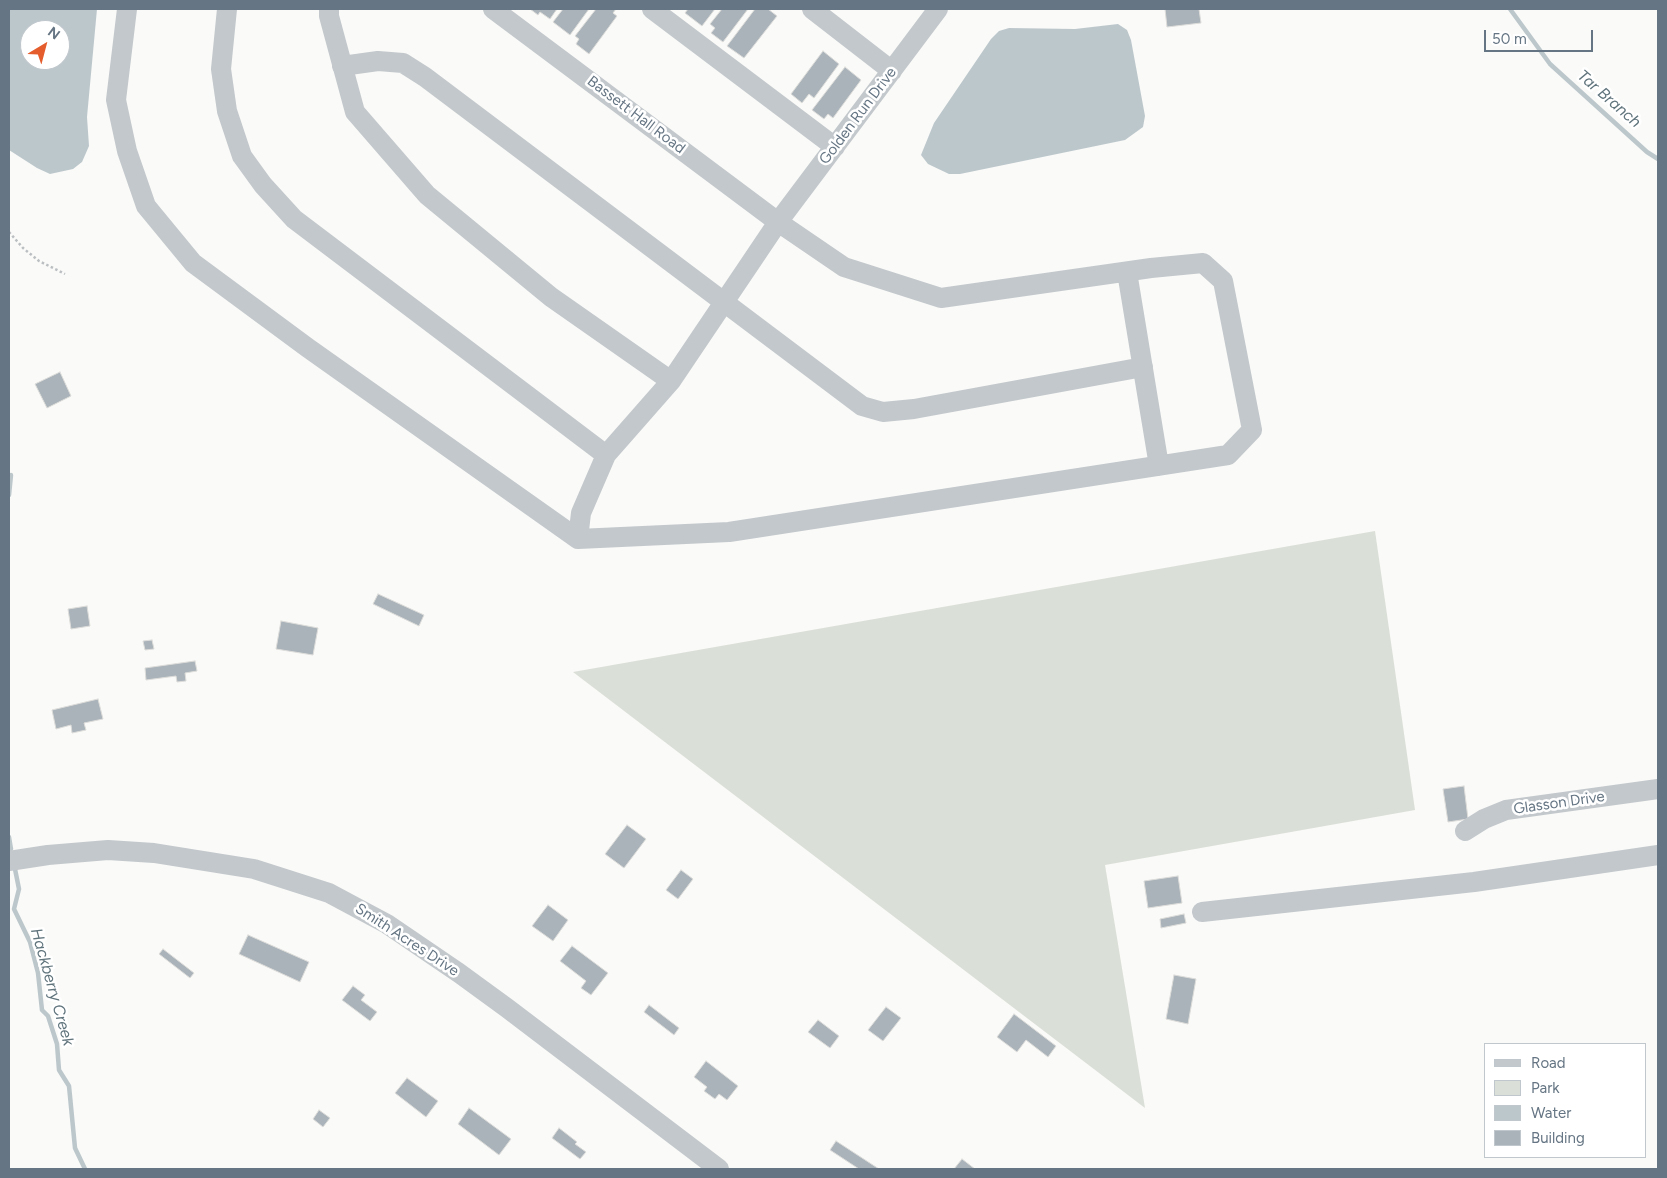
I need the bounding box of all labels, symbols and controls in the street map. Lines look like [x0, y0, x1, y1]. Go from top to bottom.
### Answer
north arrow [20, 20, 70, 70]
scale bar [1487, 20, 1596, 52]
text: N [44, 23, 63, 43]
text: 50 m [1492, 30, 1527, 48]
street label: Golden Run Drive [816, 64, 900, 168]
water label: Tar Branch [1573, 66, 1645, 132]
street label: Bassett Hall Road [584, 72, 688, 158]
street label: Glasson Drive [1512, 788, 1606, 818]
street label: Smith Acres Drive [352, 900, 462, 980]
water label: Hackberry Creek [26, 926, 78, 1048]
legend [1484, 1043, 1647, 1158]
text: Road [1531, 1054, 1566, 1072]
text: Park [1531, 1079, 1560, 1097]
text: Water [1531, 1104, 1571, 1122]
text: Building [1531, 1129, 1585, 1147]

